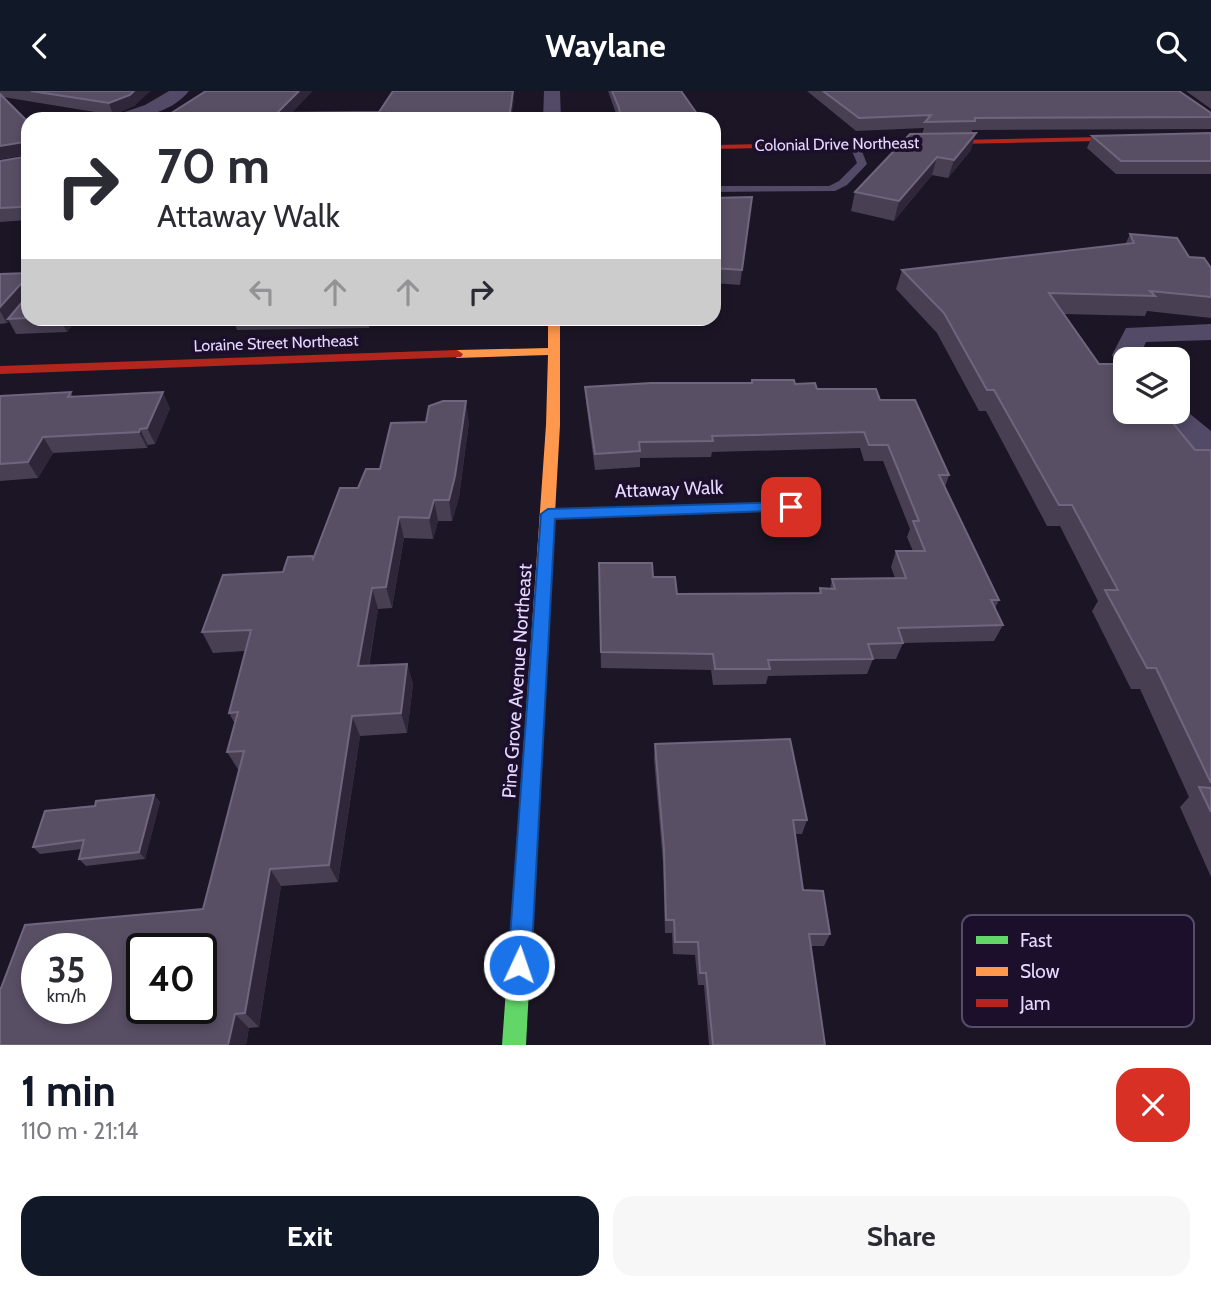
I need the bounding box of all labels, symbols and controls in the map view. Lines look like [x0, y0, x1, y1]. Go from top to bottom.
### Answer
text: Waylane [545, 26, 666, 65]
icon: back [21, 27, 59, 65]
icon: search [1152, 27, 1190, 65]
street label: Colonial Drive Northeast [755, 133, 920, 155]
text: 70 m [157, 136, 270, 195]
icon: right [42, 140, 133, 231]
text: Attaway Walk [157, 196, 340, 235]
icon: left [243, 273, 281, 311]
icon: ahead [316, 273, 354, 311]
icon: ahead [389, 273, 427, 311]
icon: right [462, 273, 500, 311]
street label: Loraine Street Northeast [193, 331, 359, 355]
map controls [1113, 347, 1190, 424]
button: layers [1113, 347, 1190, 424]
street label: Attaway Walk [614, 476, 724, 502]
pin [761, 477, 821, 537]
icon: arrive [772, 488, 810, 526]
street label: Pine Grove Avenue Northeast [497, 562, 537, 799]
legend [962, 915, 1194, 1027]
position arrow [482, 928, 556, 1002]
text: Fast [1020, 929, 1053, 952]
speed limit sign: 40 [126, 933, 217, 1024]
text: 35 [48, 948, 85, 991]
text: Slow [1020, 960, 1060, 983]
text: km/h [47, 985, 86, 1007]
text: Jam [1019, 992, 1050, 1015]
text: 1 min [21, 1065, 116, 1117]
button: close [1116, 1068, 1190, 1142]
text: 110 m · 21:14 [21, 1117, 138, 1145]
button: Exit [21, 1196, 599, 1276]
button: Share [613, 1196, 1190, 1276]

